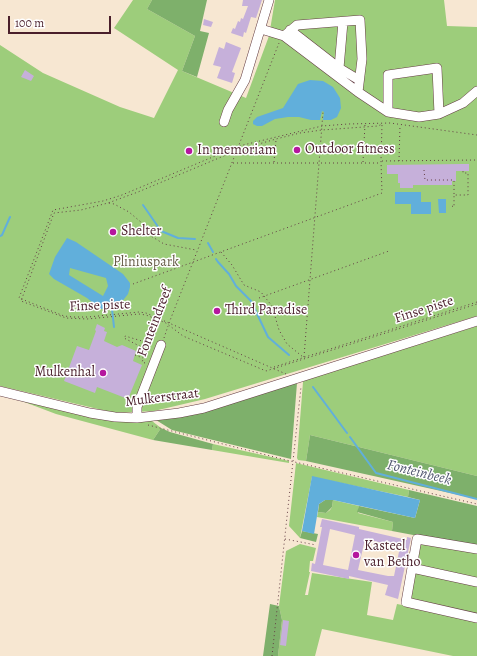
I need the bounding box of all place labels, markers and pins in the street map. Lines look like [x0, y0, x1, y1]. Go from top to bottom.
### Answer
place label: Outdoor fitness [305, 142, 395, 158]
place label: In memoriam [197, 143, 276, 159]
marker: Outdoor fitness [292, 145, 302, 155]
marker: In memoriam [184, 146, 194, 156]
place label: Shelter [121, 224, 162, 240]
marker: Shelter [108, 227, 118, 237]
place label: Third Paradise [225, 303, 307, 319]
marker: Third Paradise [212, 306, 222, 316]
place label: Mulkenhal [34, 365, 95, 381]
marker: Mulkenhal [98, 368, 108, 378]
place label: Kasteel van Betho [364, 539, 421, 572]
marker: Kasteel van Betho [351, 550, 361, 560]

